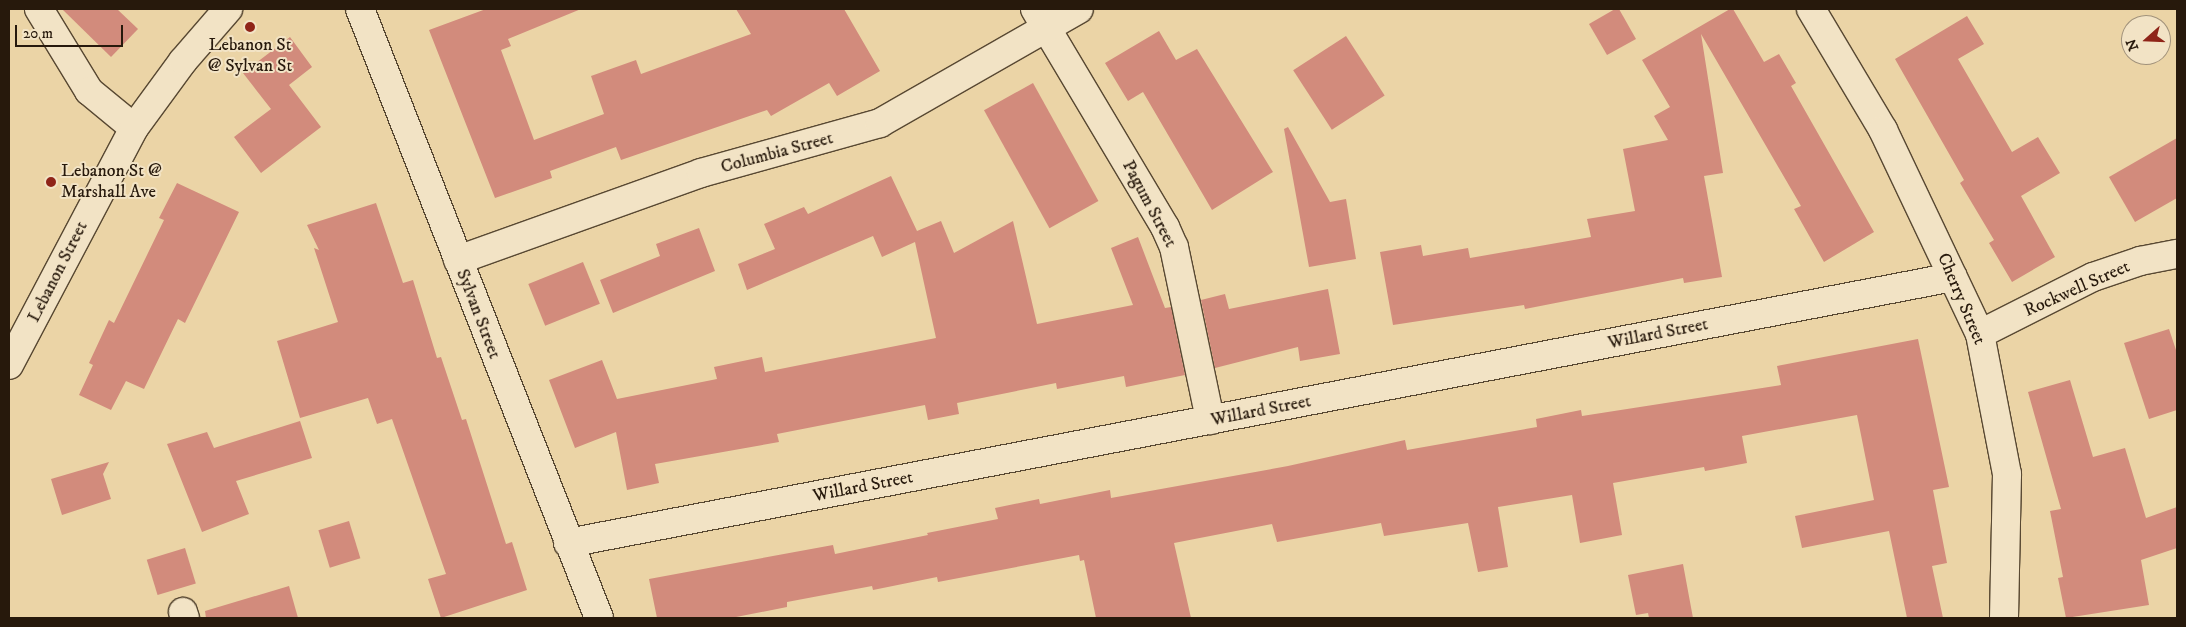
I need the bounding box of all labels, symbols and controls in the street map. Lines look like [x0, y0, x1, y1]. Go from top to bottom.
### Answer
scale bar [18, 15, 125, 47]
north arrow [2121, 15, 2171, 65]
marker: Lebanon St @ Sylvan St [244, 21, 256, 33]
text: 20 m [23, 24, 53, 43]
place label: Lebanon St @ Sylvan St [208, 35, 292, 78]
text: N [2122, 36, 2143, 53]
street label: Columbia Street [719, 128, 835, 178]
street label: Pagum Street [1117, 157, 1181, 251]
place label: Lebanon St @ Marshall Ave [61, 161, 162, 203]
marker: Lebanon St @ Marshall Ave [45, 176, 57, 188]
street label: Lebanon Street [23, 218, 93, 326]
street label: Cherry Street [1932, 250, 1990, 348]
street label: Rockwell Street [2021, 256, 2133, 322]
street label: Sylvan Street [451, 266, 505, 362]
street label: Willard Street [1606, 314, 1710, 354]
street label: Willard Street [1209, 391, 1313, 431]
street label: Willard Street [811, 467, 915, 507]

